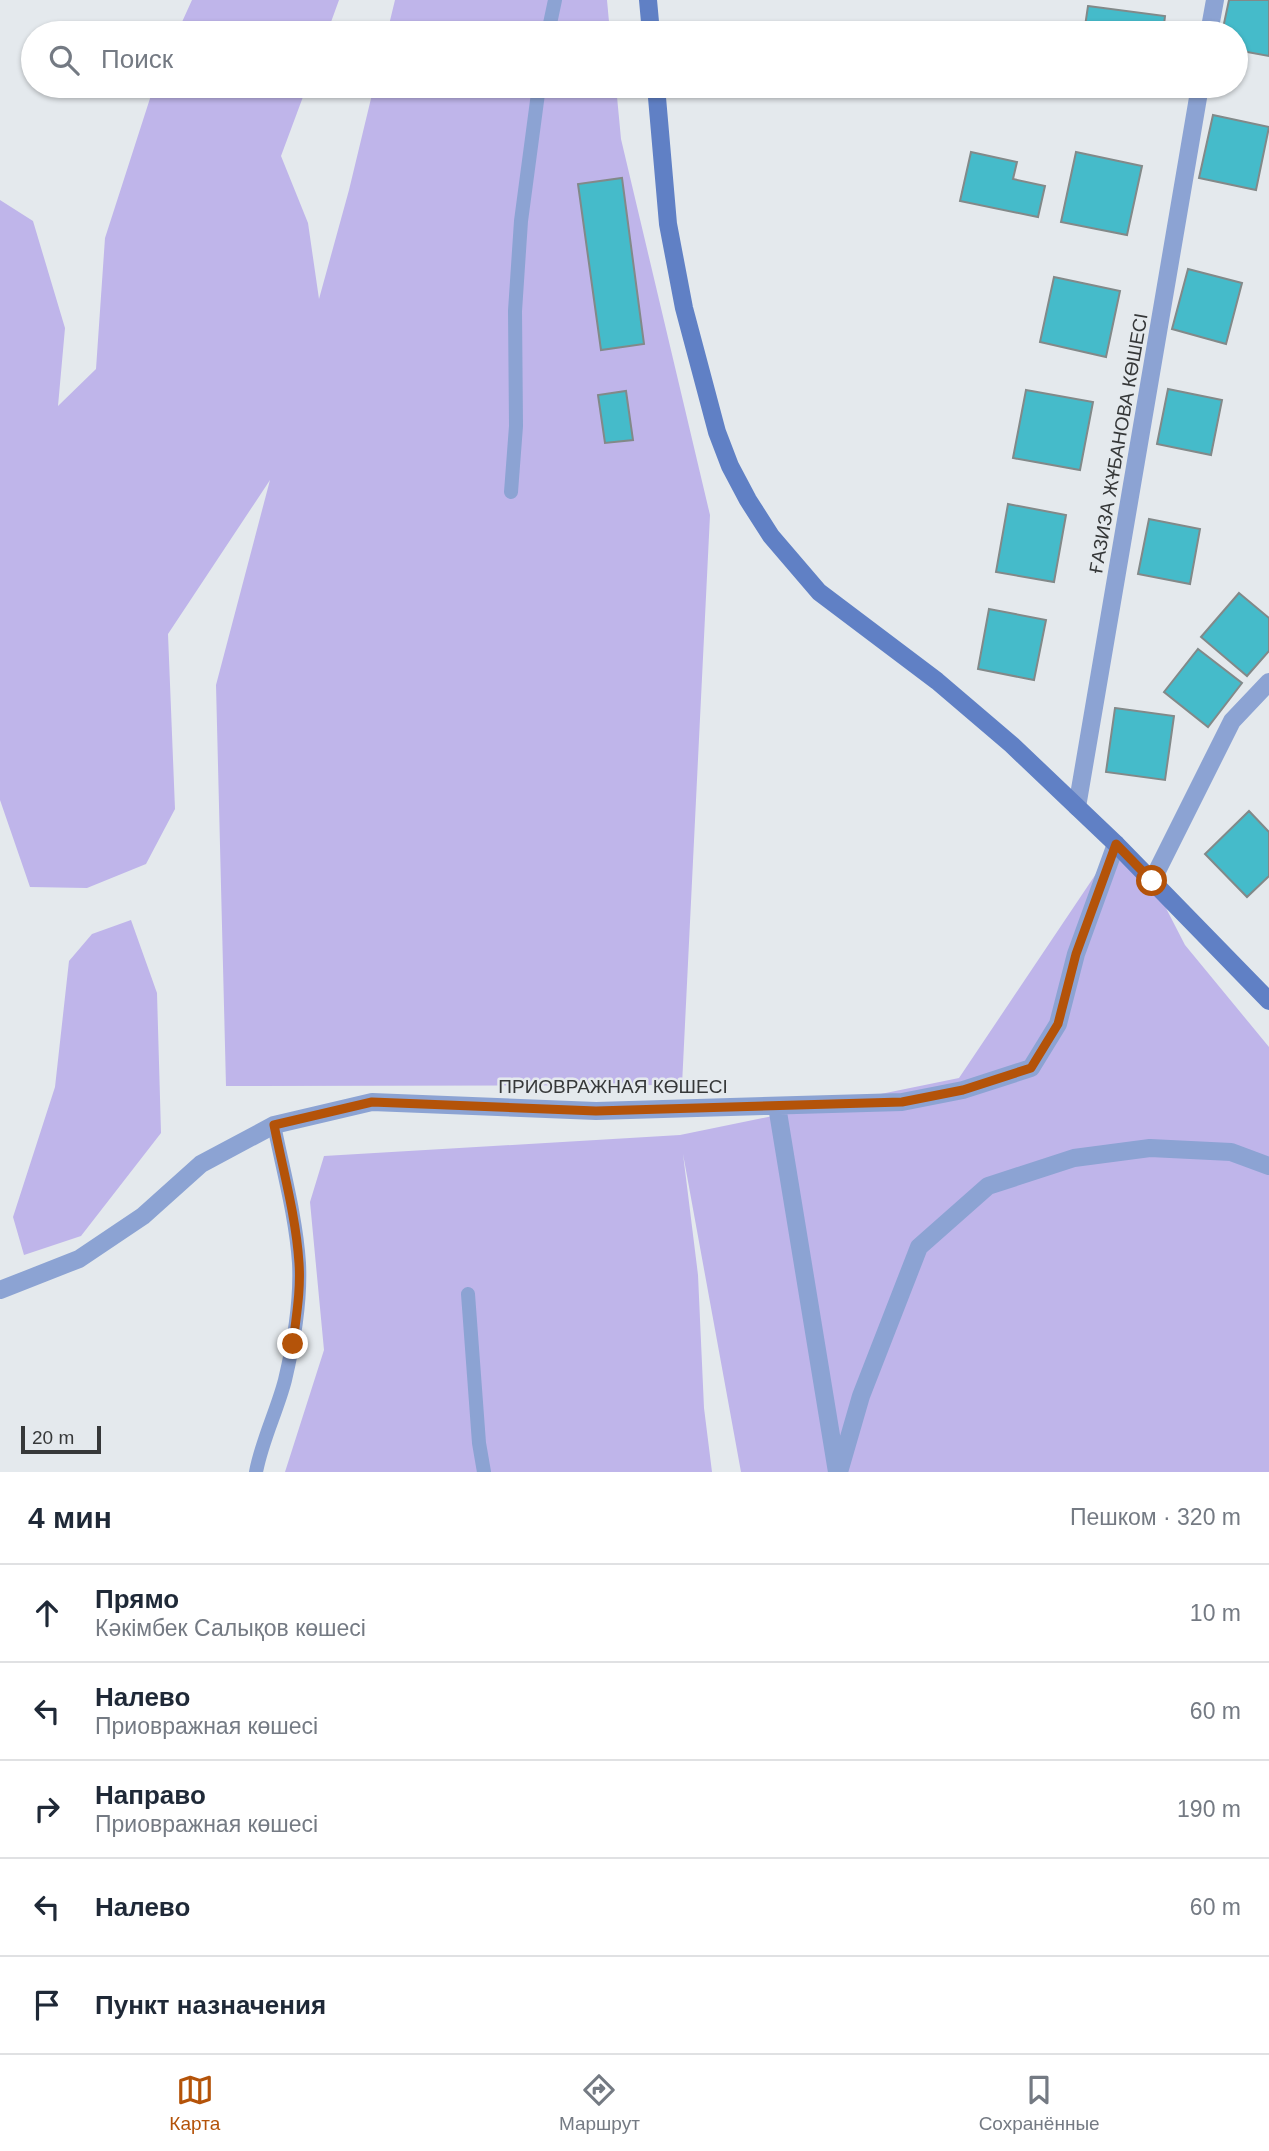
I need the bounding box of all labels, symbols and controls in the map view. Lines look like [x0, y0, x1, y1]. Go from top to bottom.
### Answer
search box [21, 21, 1248, 98]
icon: search [45, 41, 83, 79]
text: Поиск [101, 44, 173, 74]
street label: ҒАЗИЗА ЖҰБАНОВА КӨШЕСІ [1085, 311, 1152, 576]
route start [1136, 865, 1167, 896]
street label: ПРИОВРАЖНАЯ КӨШЕСІ [498, 1076, 728, 1097]
route end [277, 1328, 308, 1359]
scale bar [21, 1423, 102, 1455]
text: 20 m [32, 1427, 74, 1448]
text: 4 мин [28, 1501, 112, 1534]
text: Пешком · 320 m [1070, 1504, 1241, 1530]
text: Прямо [95, 1584, 179, 1614]
icon: ahead [28, 1594, 66, 1632]
text: 10 m [1190, 1600, 1241, 1626]
text: Кәкімбек Салықов көшесі [95, 1615, 366, 1641]
text: Налево [95, 1682, 190, 1712]
icon: left [28, 1692, 66, 1730]
text: 60 m [1190, 1698, 1241, 1724]
text: Приовражная көшесі [95, 1713, 318, 1739]
text: Направо [95, 1780, 206, 1810]
icon: right [28, 1790, 66, 1828]
text: 190 m [1177, 1796, 1241, 1822]
text: Приовражная көшесі [95, 1811, 318, 1837]
icon: left [28, 1888, 66, 1926]
text: Налево [95, 1892, 190, 1922]
text: 60 m [1190, 1894, 1241, 1920]
icon: arrive [28, 1986, 66, 2024]
text: Пункт назначения [95, 1990, 326, 2020]
tab: Карта [169, 2071, 220, 2135]
tab: Маршрут [559, 2071, 640, 2135]
tab: Сохранённые [979, 2071, 1100, 2135]

